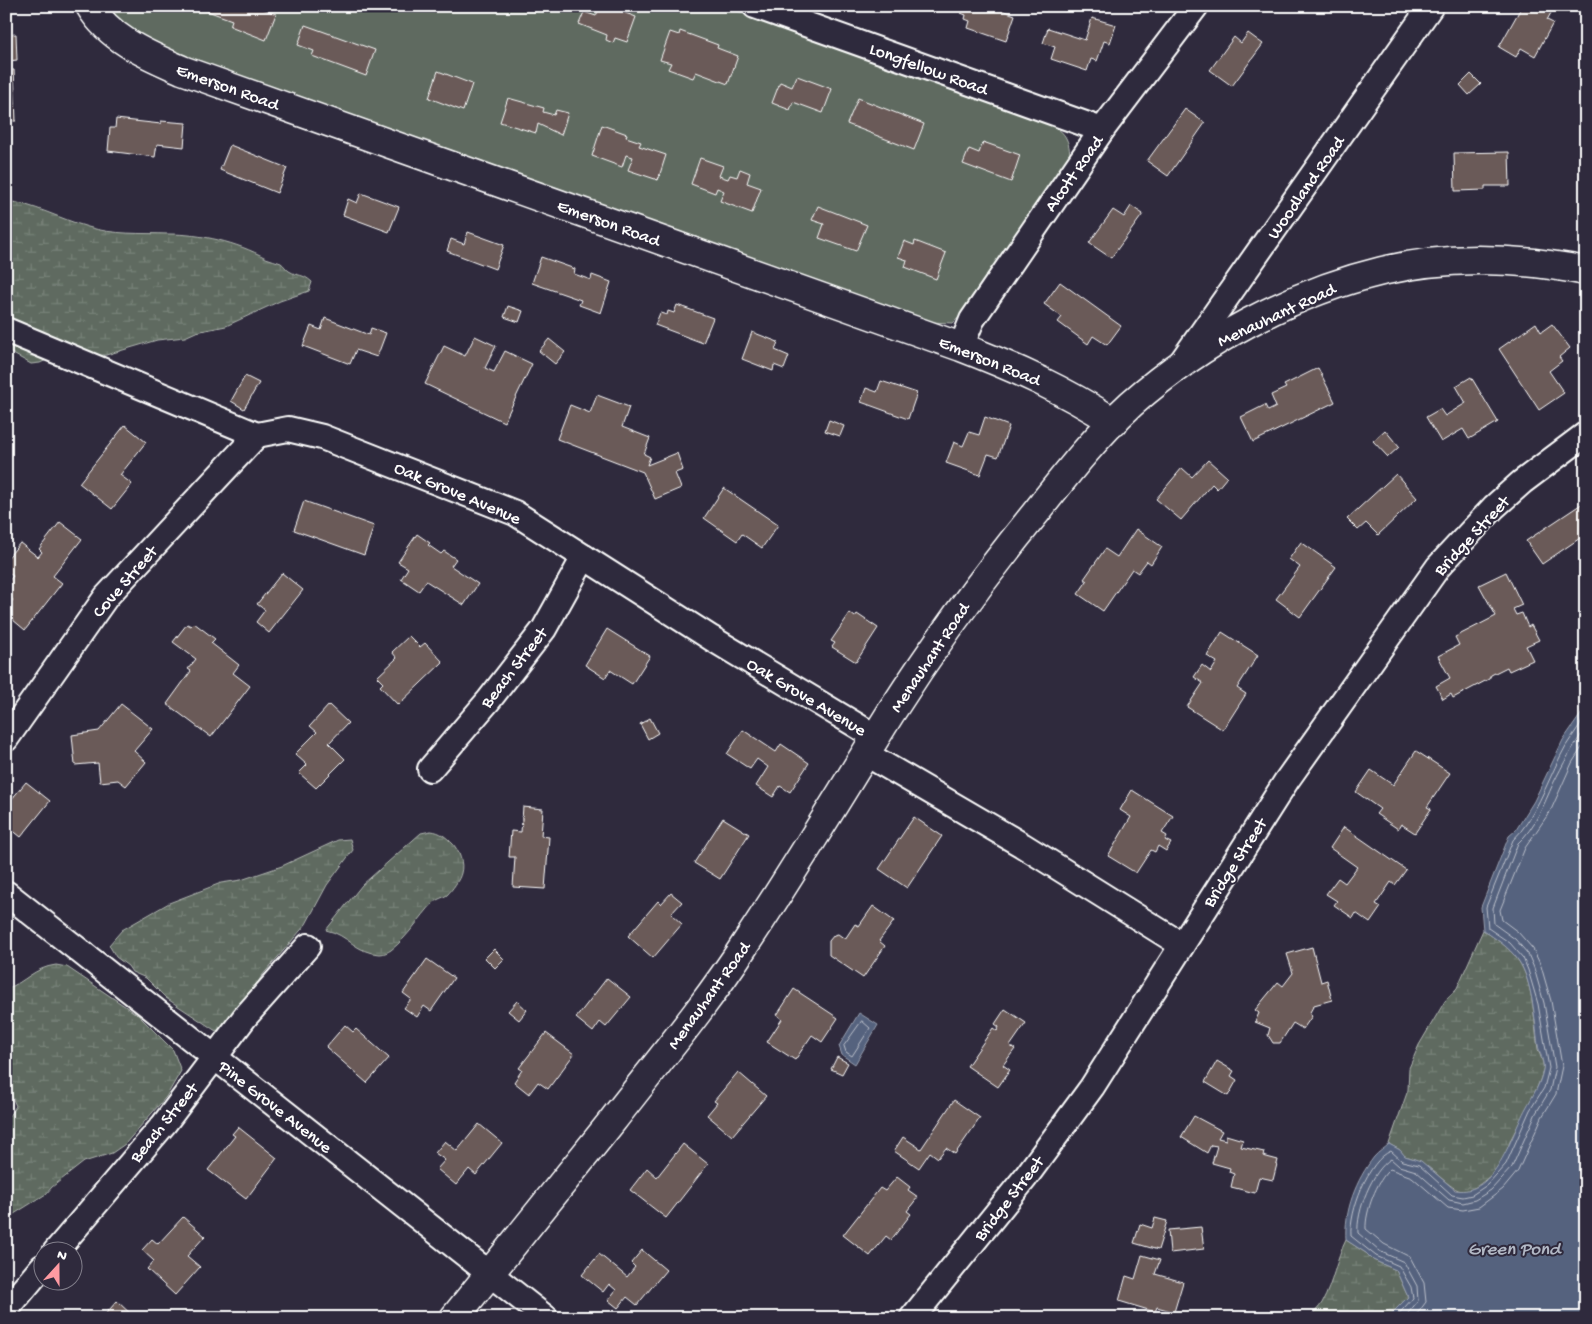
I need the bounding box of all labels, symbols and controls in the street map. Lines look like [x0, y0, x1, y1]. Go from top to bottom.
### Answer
street label: Longfellow Road [866, 39, 992, 102]
street label: Emerson Road [173, 60, 283, 117]
street label: Alcott Road [1041, 131, 1110, 217]
street label: Woodland Road [1264, 132, 1351, 244]
street label: Emerson Road [554, 196, 664, 253]
street label: Menauhant Road [1215, 279, 1341, 353]
street label: Emerson Road [935, 332, 1044, 393]
street label: Oak Grove Avenue [390, 458, 524, 531]
street label: Bridge Street [1430, 491, 1516, 582]
street label: Cove Street [89, 541, 164, 623]
street label: Menauhant Road [887, 598, 976, 717]
street label: Beach Street [476, 623, 554, 714]
street label: Oak Grove Avenue [742, 654, 870, 742]
street label: Bridge Street [1199, 814, 1274, 913]
street label: Menauhant Road [664, 937, 757, 1054]
street label: Pine Grove Avenue [213, 1056, 336, 1159]
street label: Beach Street [126, 1078, 205, 1168]
street label: Bridge Street [970, 1152, 1051, 1247]
water label: Green Pond [1468, 1239, 1562, 1262]
north arrow [32, 1242, 82, 1292]
text: N [54, 1247, 69, 1266]

